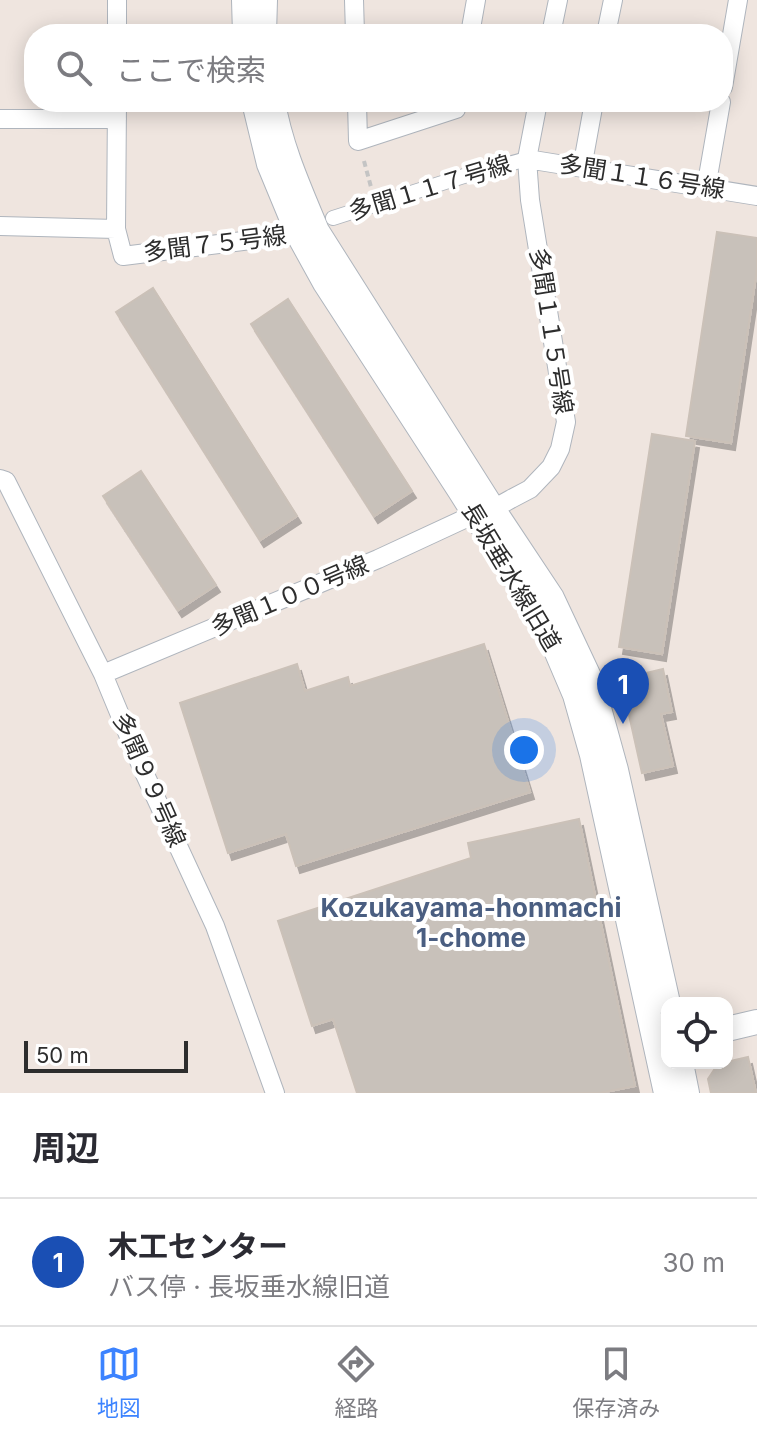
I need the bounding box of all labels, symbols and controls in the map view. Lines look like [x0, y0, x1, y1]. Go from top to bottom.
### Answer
search box [24, 24, 733, 112]
icon: search [52, 46, 96, 90]
text: ここで検索 [116, 52, 266, 88]
street label: 多聞１１７号線 [345, 149, 514, 226]
street label: 多聞１１６号線 [557, 149, 727, 204]
street label: 多聞７５号線 [142, 220, 288, 267]
street label: 多聞１１５号線 [524, 246, 579, 416]
street label: 長坂垂水線旧道 [456, 497, 567, 656]
street label: 多聞１００号線 [207, 549, 373, 642]
pin: 1 [597, 658, 649, 724]
street label: 多聞９９号線 [107, 708, 192, 851]
your location [504, 730, 544, 770]
district label: Kozukayama-honmachi 1-chome [320, 892, 622, 953]
map controls [661, 997, 733, 1069]
button: locate [661, 997, 733, 1069]
scale bar [24, 1037, 188, 1073]
text: 50 m [36, 1042, 89, 1068]
text: 周辺 [32, 1127, 100, 1168]
text: 木工センター [108, 1228, 288, 1264]
text: 1 [52, 1247, 64, 1278]
text: 30 m [662, 1247, 725, 1278]
text: バス停 · 長坂垂水線旧道 [108, 1271, 390, 1302]
tab: 地図 [97, 1342, 141, 1422]
tab: 経路 [334, 1342, 378, 1422]
tab: 保存済み [572, 1342, 660, 1422]

